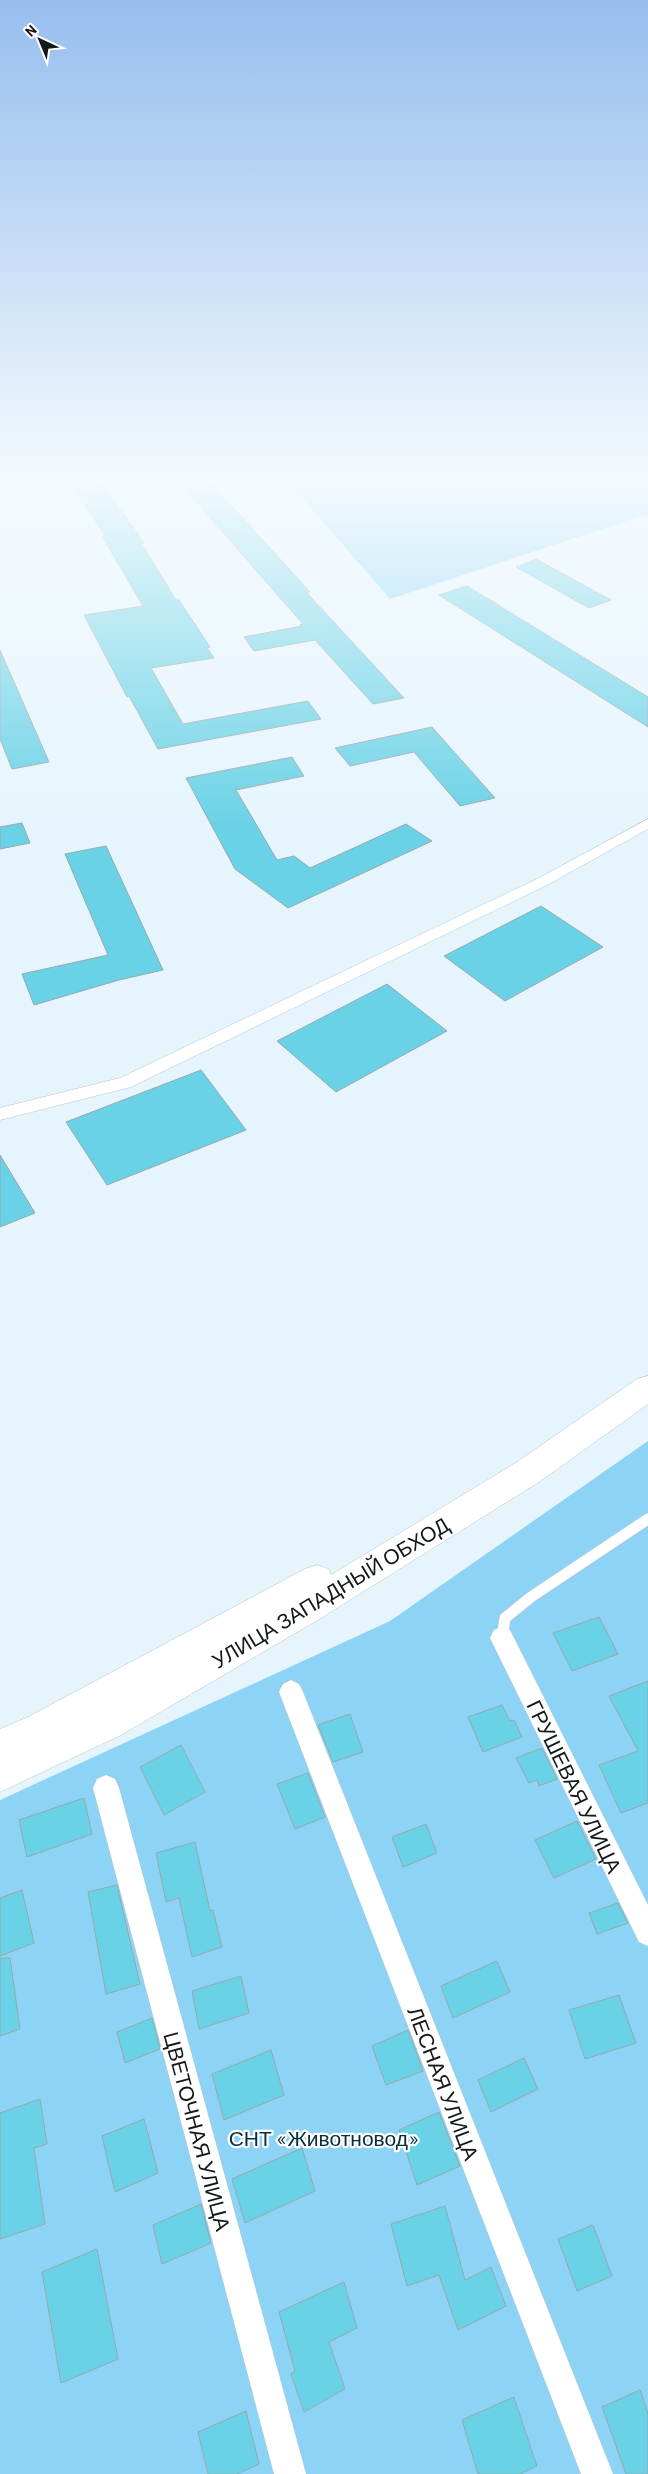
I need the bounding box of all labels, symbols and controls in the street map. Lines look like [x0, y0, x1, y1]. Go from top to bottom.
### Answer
north arrow [15, 15, 65, 65]
text: N [21, 21, 40, 40]
street label: УЛИЦА ЗАПАДНЫЙ ОБХОД [207, 1511, 453, 1673]
street label: ГРУШЕВАЯ УЛИЦА [522, 1695, 628, 1877]
street label: ЛЕСНАЯ УЛИЦА [403, 2003, 485, 2163]
street label: ЦВЕТОЧНАЯ УЛИЦА [159, 2029, 237, 2233]
park label: СНТ «Животновод» [229, 2125, 419, 2150]

